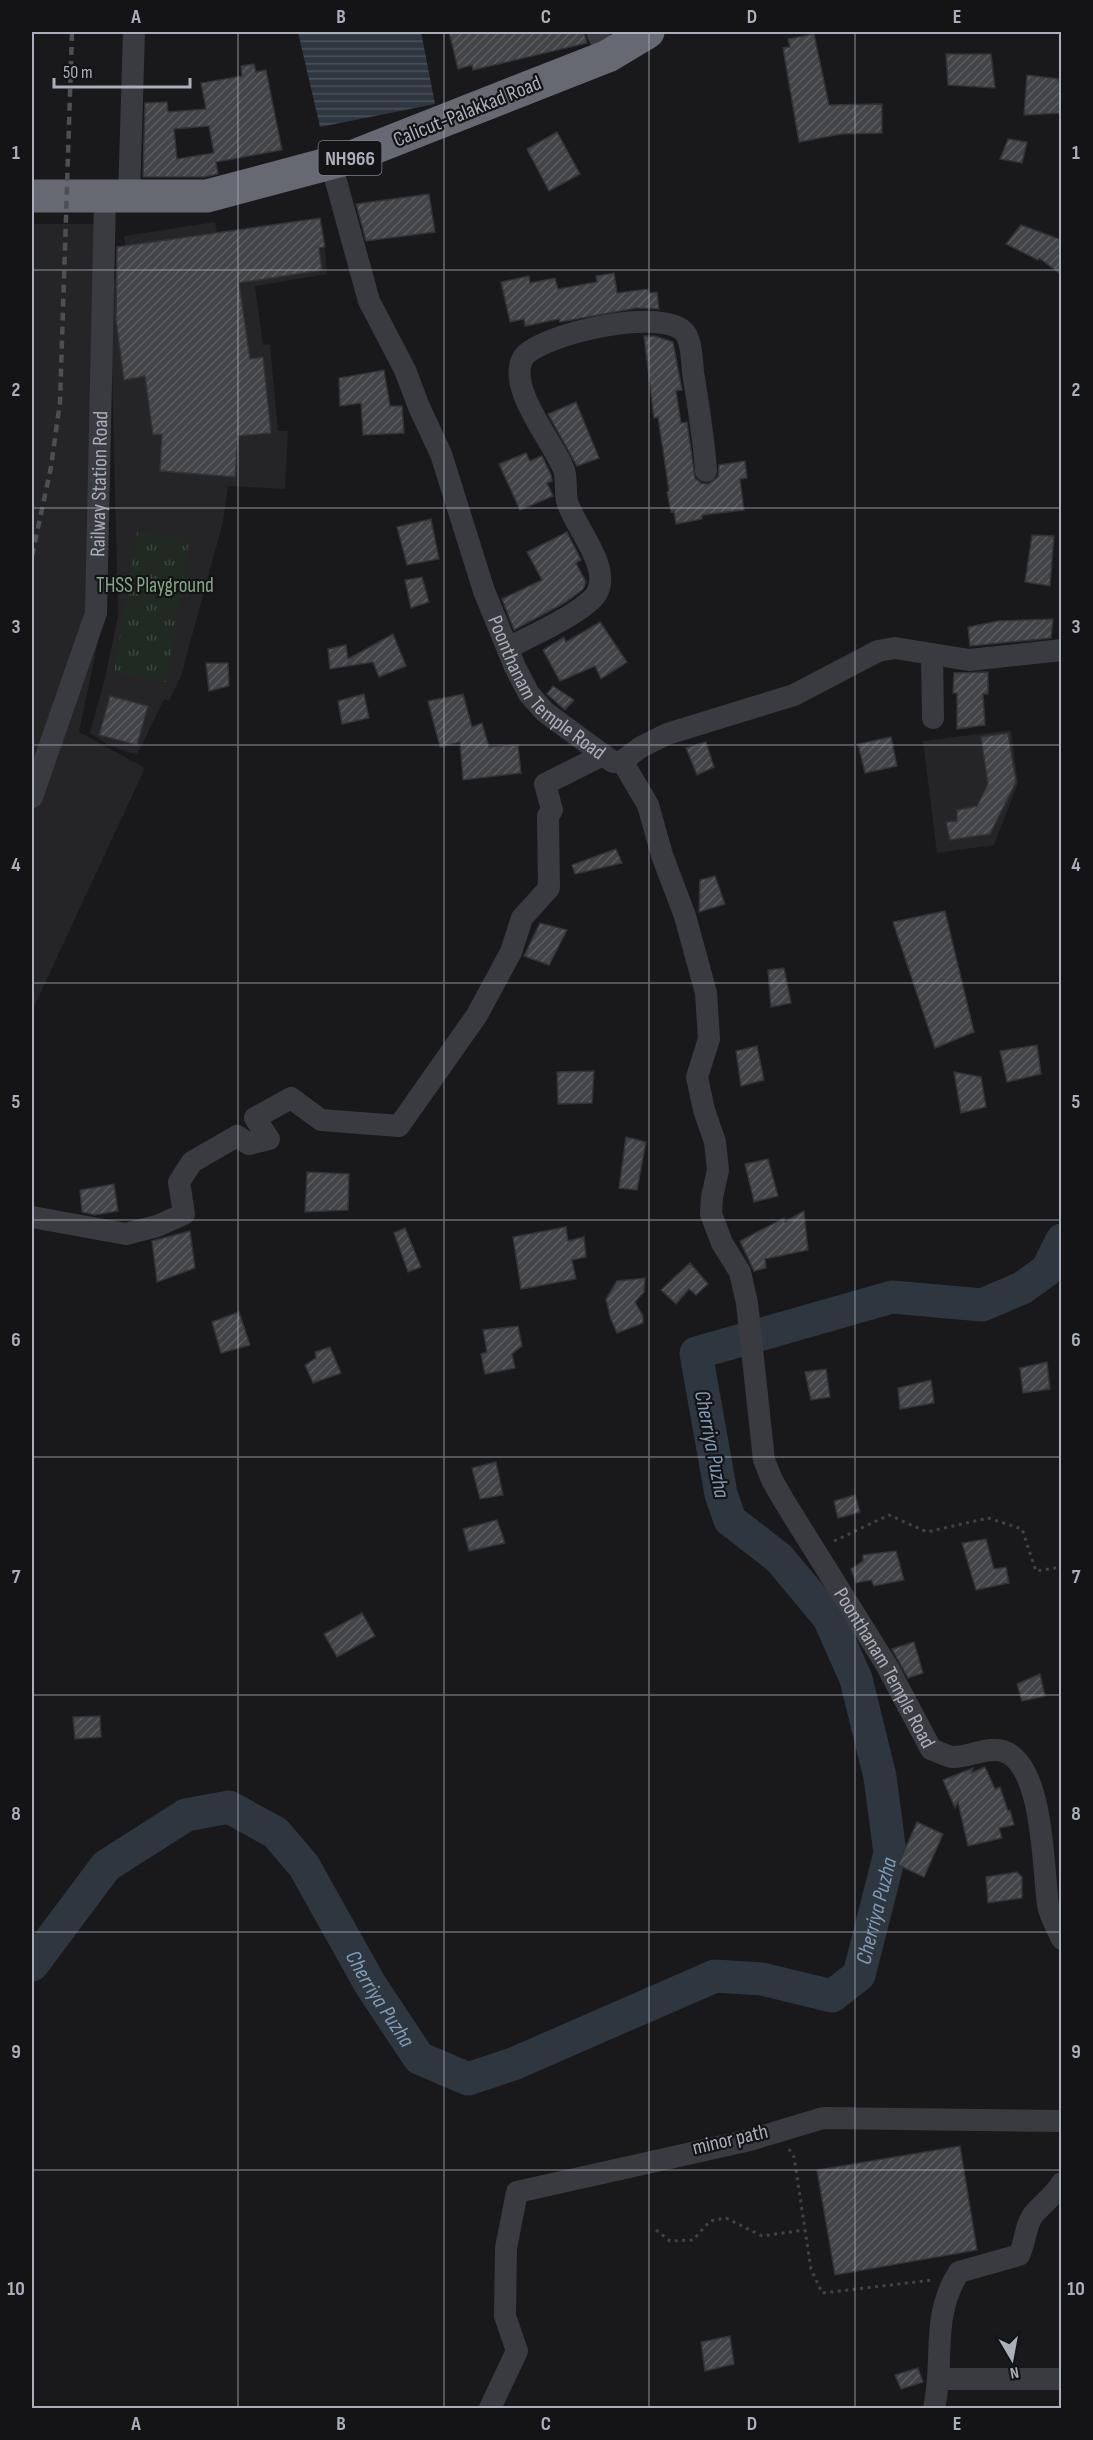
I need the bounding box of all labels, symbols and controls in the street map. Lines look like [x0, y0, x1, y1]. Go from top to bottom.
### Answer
text: A [130, 5, 141, 29]
text: B [336, 5, 346, 29]
text: C [541, 5, 551, 29]
text: D [747, 5, 757, 29]
text: E [953, 5, 961, 29]
scale bar [54, 51, 190, 89]
text: 50 m [63, 62, 93, 83]
street label: Calicut-Palakkad Road [390, 70, 545, 153]
text: 1 [12, 141, 20, 165]
road number: NH966 [318, 141, 382, 175]
text: 1 [1072, 141, 1080, 165]
text: 2 [12, 378, 20, 402]
text: 2 [1072, 378, 1080, 402]
street label: Railway Station Road [85, 411, 113, 557]
park label: THSS Playground [96, 573, 214, 598]
street label: Poonthanam Temple Road [482, 612, 610, 765]
text: 3 [12, 615, 21, 639]
text: 3 [1072, 615, 1081, 639]
text: 4 [11, 853, 21, 877]
text: 4 [1071, 853, 1081, 877]
text: 5 [12, 1090, 21, 1114]
text: 5 [1072, 1090, 1081, 1114]
text: 6 [11, 1328, 21, 1352]
text: 6 [1071, 1328, 1081, 1352]
water label: Cherriya Puzha [688, 1388, 735, 1500]
text: 7 [12, 1565, 21, 1589]
text: 7 [1072, 1565, 1081, 1589]
street label: Poonthanam Temple Road [828, 1583, 940, 1753]
text: 8 [11, 1802, 21, 1826]
text: 8 [1071, 1802, 1081, 1826]
water label: Cherriya Puzha [850, 1855, 903, 1967]
water label: Cherriya Puzha [339, 1946, 420, 2053]
text: 9 [11, 2040, 21, 2064]
text: 9 [1071, 2040, 1081, 2064]
street label: minor path [690, 2119, 770, 2160]
text: 10 [7, 2277, 25, 2301]
text: 10 [1067, 2277, 1085, 2301]
north arrow [982, 2329, 1042, 2389]
text: N [1008, 2362, 1020, 2382]
text: A [130, 2412, 141, 2436]
text: B [336, 2412, 346, 2436]
text: C [541, 2412, 551, 2436]
text: D [747, 2412, 757, 2436]
text: E [953, 2412, 961, 2436]

